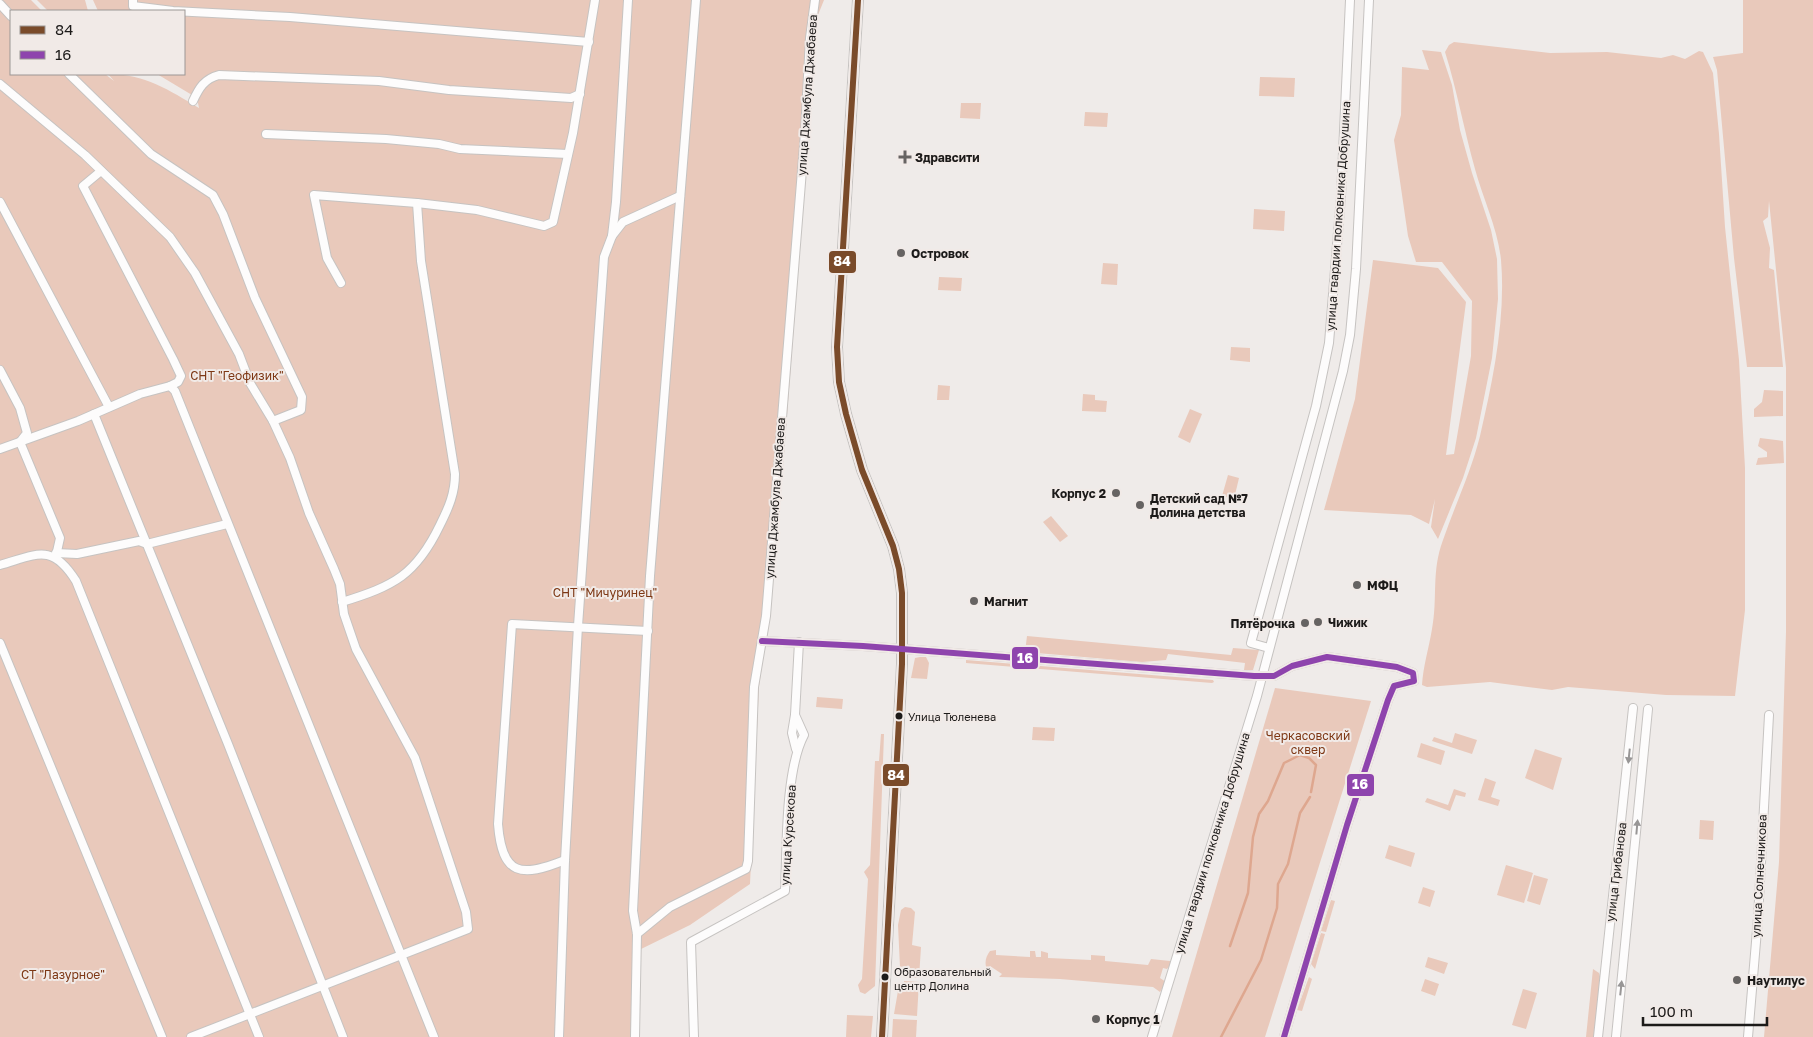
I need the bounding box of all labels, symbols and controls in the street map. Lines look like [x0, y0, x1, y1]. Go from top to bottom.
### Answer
legend [10, 10, 185, 75]
street label: улица Джамбула Джабаева [794, 14, 820, 176]
text: 84 [55, 20, 73, 38]
text: 16 [55, 45, 71, 63]
street label: улица гвардии полковника Добрушина [1322, 100, 1354, 332]
place label: Здравсити [915, 150, 980, 165]
marker: Здравсити [899, 151, 911, 163]
place label: Островок [911, 246, 969, 261]
marker: Островок [895, 247, 907, 259]
line badge: 84 [828, 250, 857, 274]
text: 84 [833, 252, 851, 269]
park label: СНТ "Геофизик" [190, 368, 284, 383]
street label: улица Джамбула Джабаева [762, 417, 788, 579]
place label: Корпус 2 [1051, 486, 1106, 501]
marker: Корпус 2 [1110, 487, 1122, 499]
place label: Детский сад №7 Долина детства [1150, 491, 1248, 520]
marker: Детский сад №7 Долина детства [1134, 499, 1146, 511]
place label: МФЦ [1367, 578, 1398, 593]
marker: МФЦ [1351, 579, 1363, 591]
park label: СНТ "Мичуринец" [553, 585, 657, 600]
place label: Магнит [984, 594, 1028, 609]
marker: Магнит [968, 595, 980, 607]
place label: Чижик [1328, 615, 1368, 630]
place label: Пятёрочка [1230, 616, 1295, 631]
marker: Чижик [1312, 616, 1324, 628]
marker: Пятёрочка [1299, 617, 1311, 629]
line badge: 16 [1011, 646, 1039, 670]
text: 16 [1017, 649, 1033, 666]
place label: Улица Тюленева [908, 710, 996, 723]
marker: Улица Тюленева [894, 711, 904, 721]
park label: Черкасовский сквер [1266, 728, 1350, 757]
street label: улица гвардии полковника Добрушина [1171, 731, 1253, 955]
one-way arrow [1625, 748, 1633, 764]
line badge: 84 [882, 763, 910, 787]
text: 84 [887, 766, 905, 783]
line badge: 16 [1346, 773, 1375, 797]
text: 16 [1352, 775, 1368, 792]
street label: улица Курсекова [777, 784, 799, 886]
street label: улица Солнечникова [1748, 814, 1770, 938]
one-way arrow [1633, 818, 1641, 834]
street label: улица Грибанова [1602, 821, 1630, 923]
place label: Образовательный центр Долина [894, 965, 992, 992]
park label: СТ "Лазурное" [21, 967, 105, 982]
marker: Образовательный центр Долина [880, 972, 890, 982]
place label: Наутилус [1747, 973, 1805, 988]
marker: Наутилус [1731, 974, 1743, 986]
one-way arrow [1617, 980, 1625, 996]
scale bar [1643, 994, 1767, 1026]
text: 100 m [1650, 1002, 1693, 1020]
place label: Корпус 1 [1106, 1012, 1159, 1027]
marker: Корпус 1 [1090, 1013, 1102, 1025]

